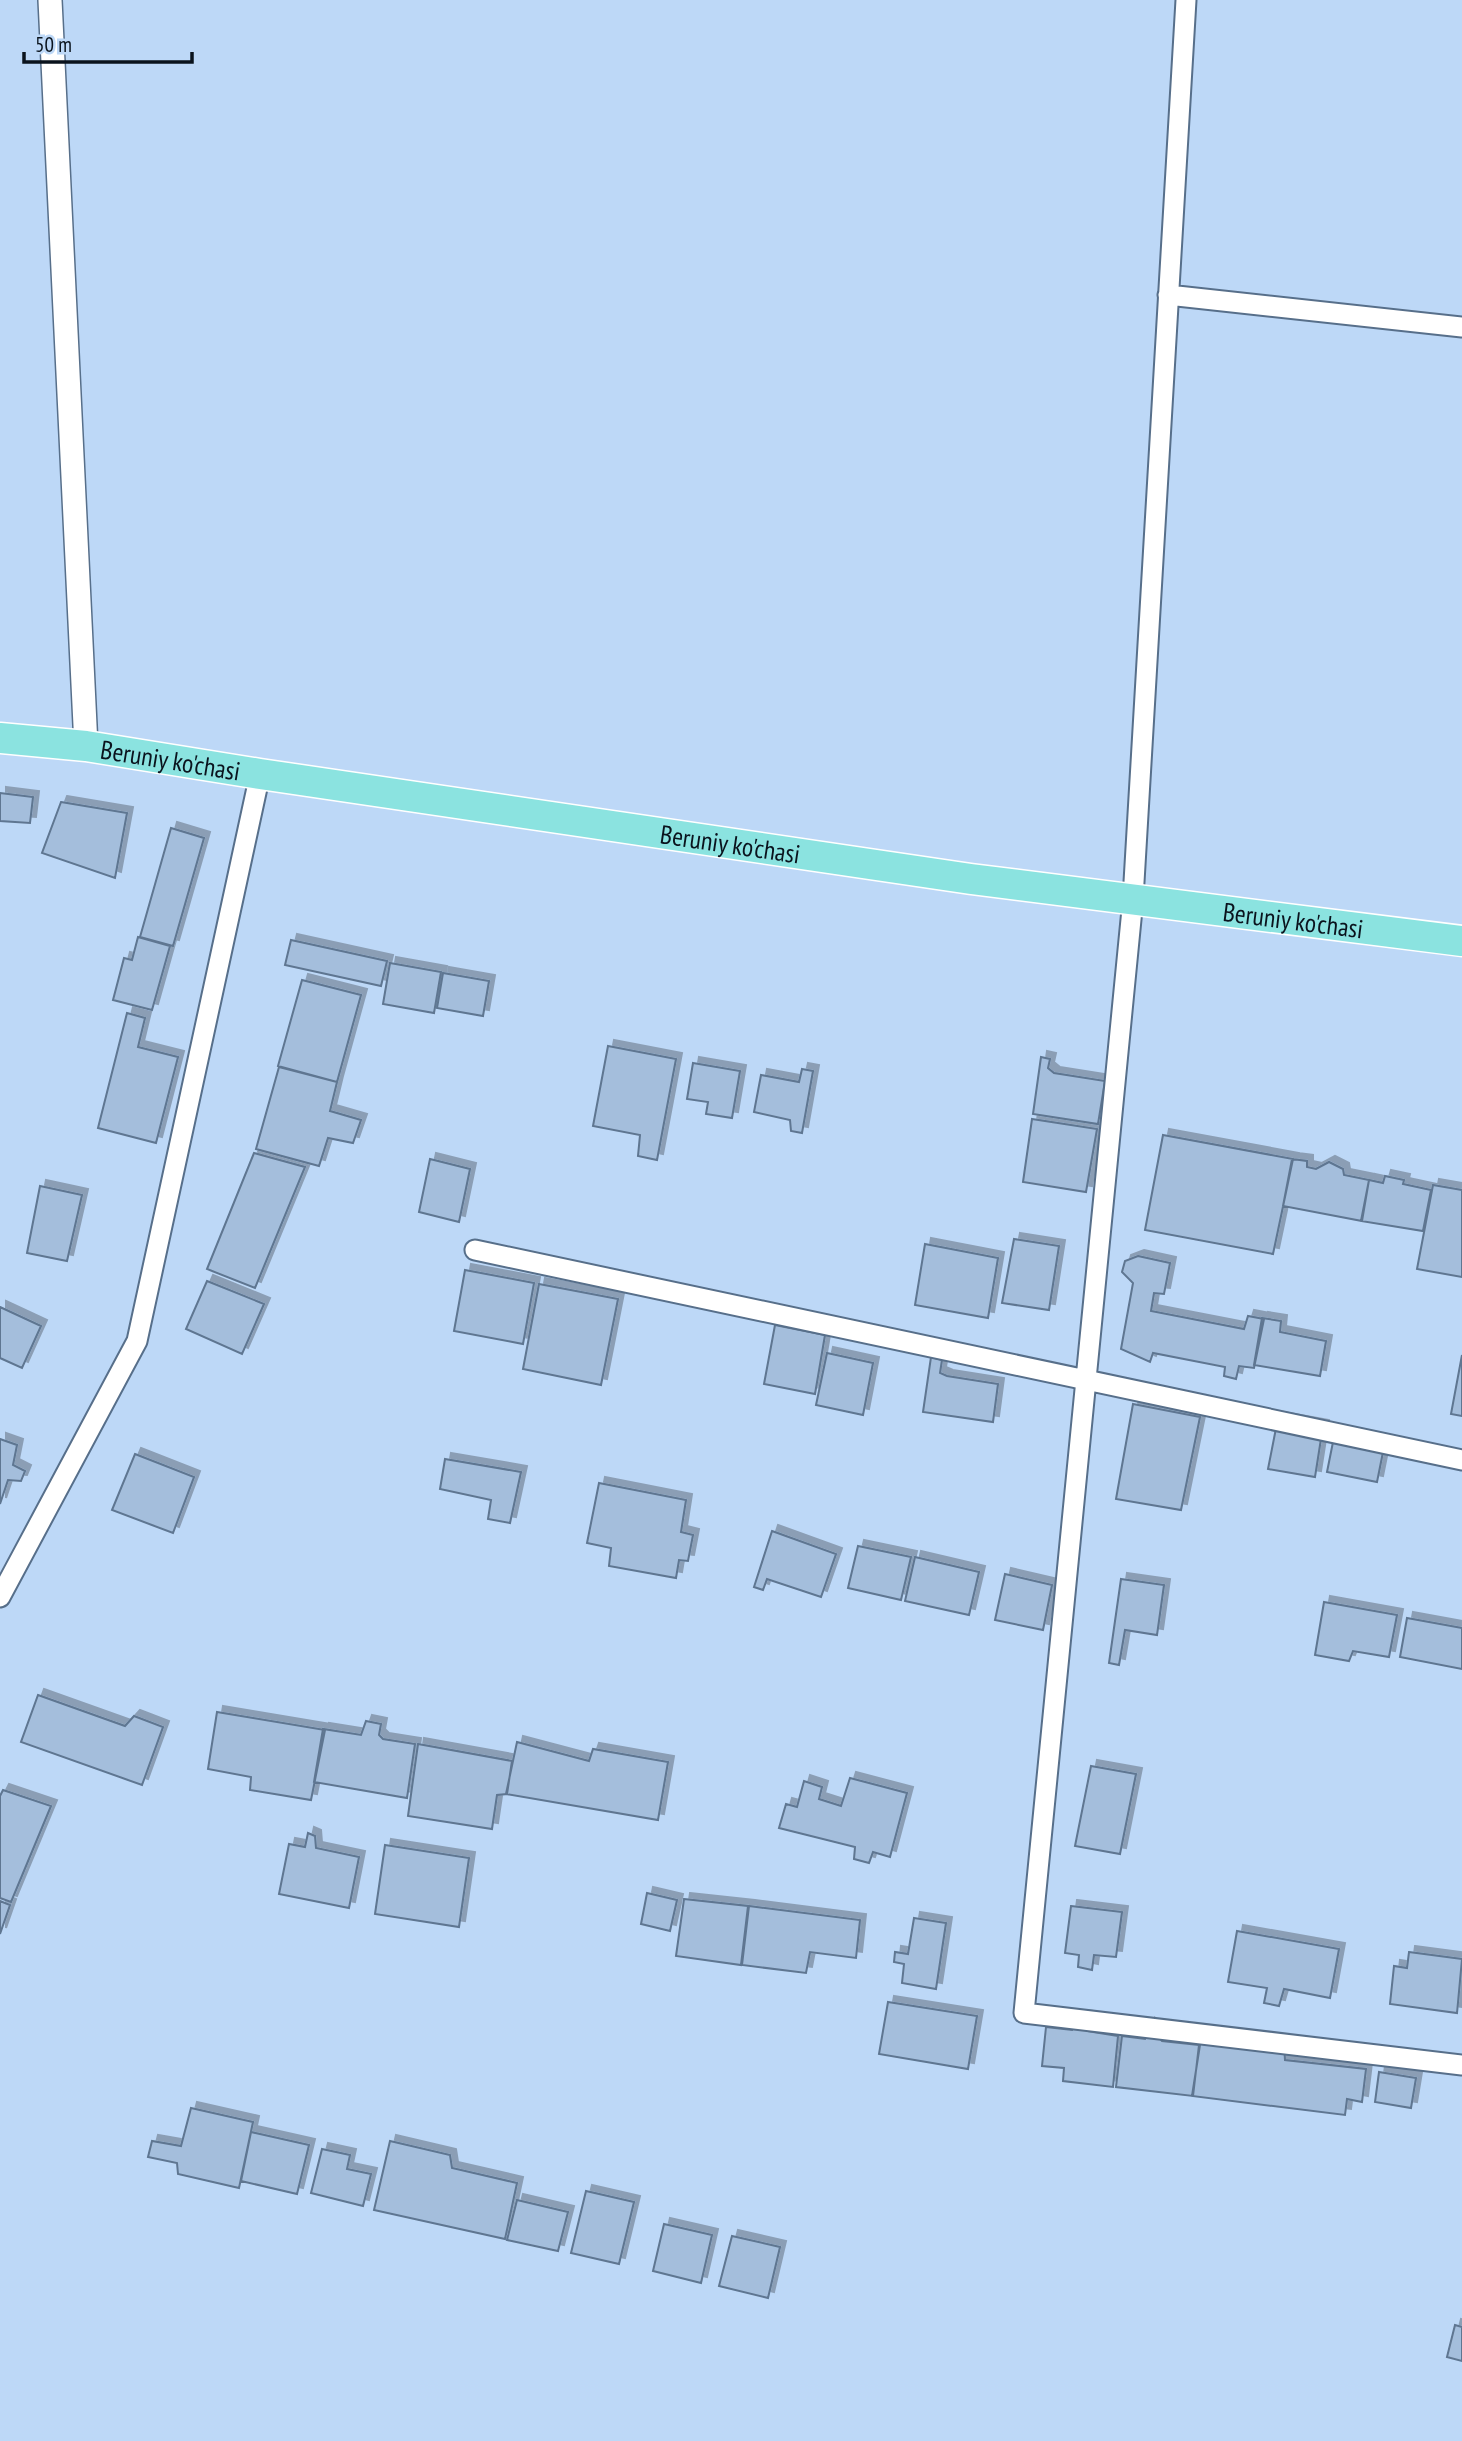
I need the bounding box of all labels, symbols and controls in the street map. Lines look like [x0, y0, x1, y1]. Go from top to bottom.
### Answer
scale bar [24, 21, 192, 65]
text: 50 m [35, 31, 72, 58]
street label: Beruniy ko'chasi [98, 732, 243, 787]
street label: Beruniy ko'chasi [658, 817, 802, 870]
street label: Beruniy ko'chasi [1221, 894, 1365, 945]

